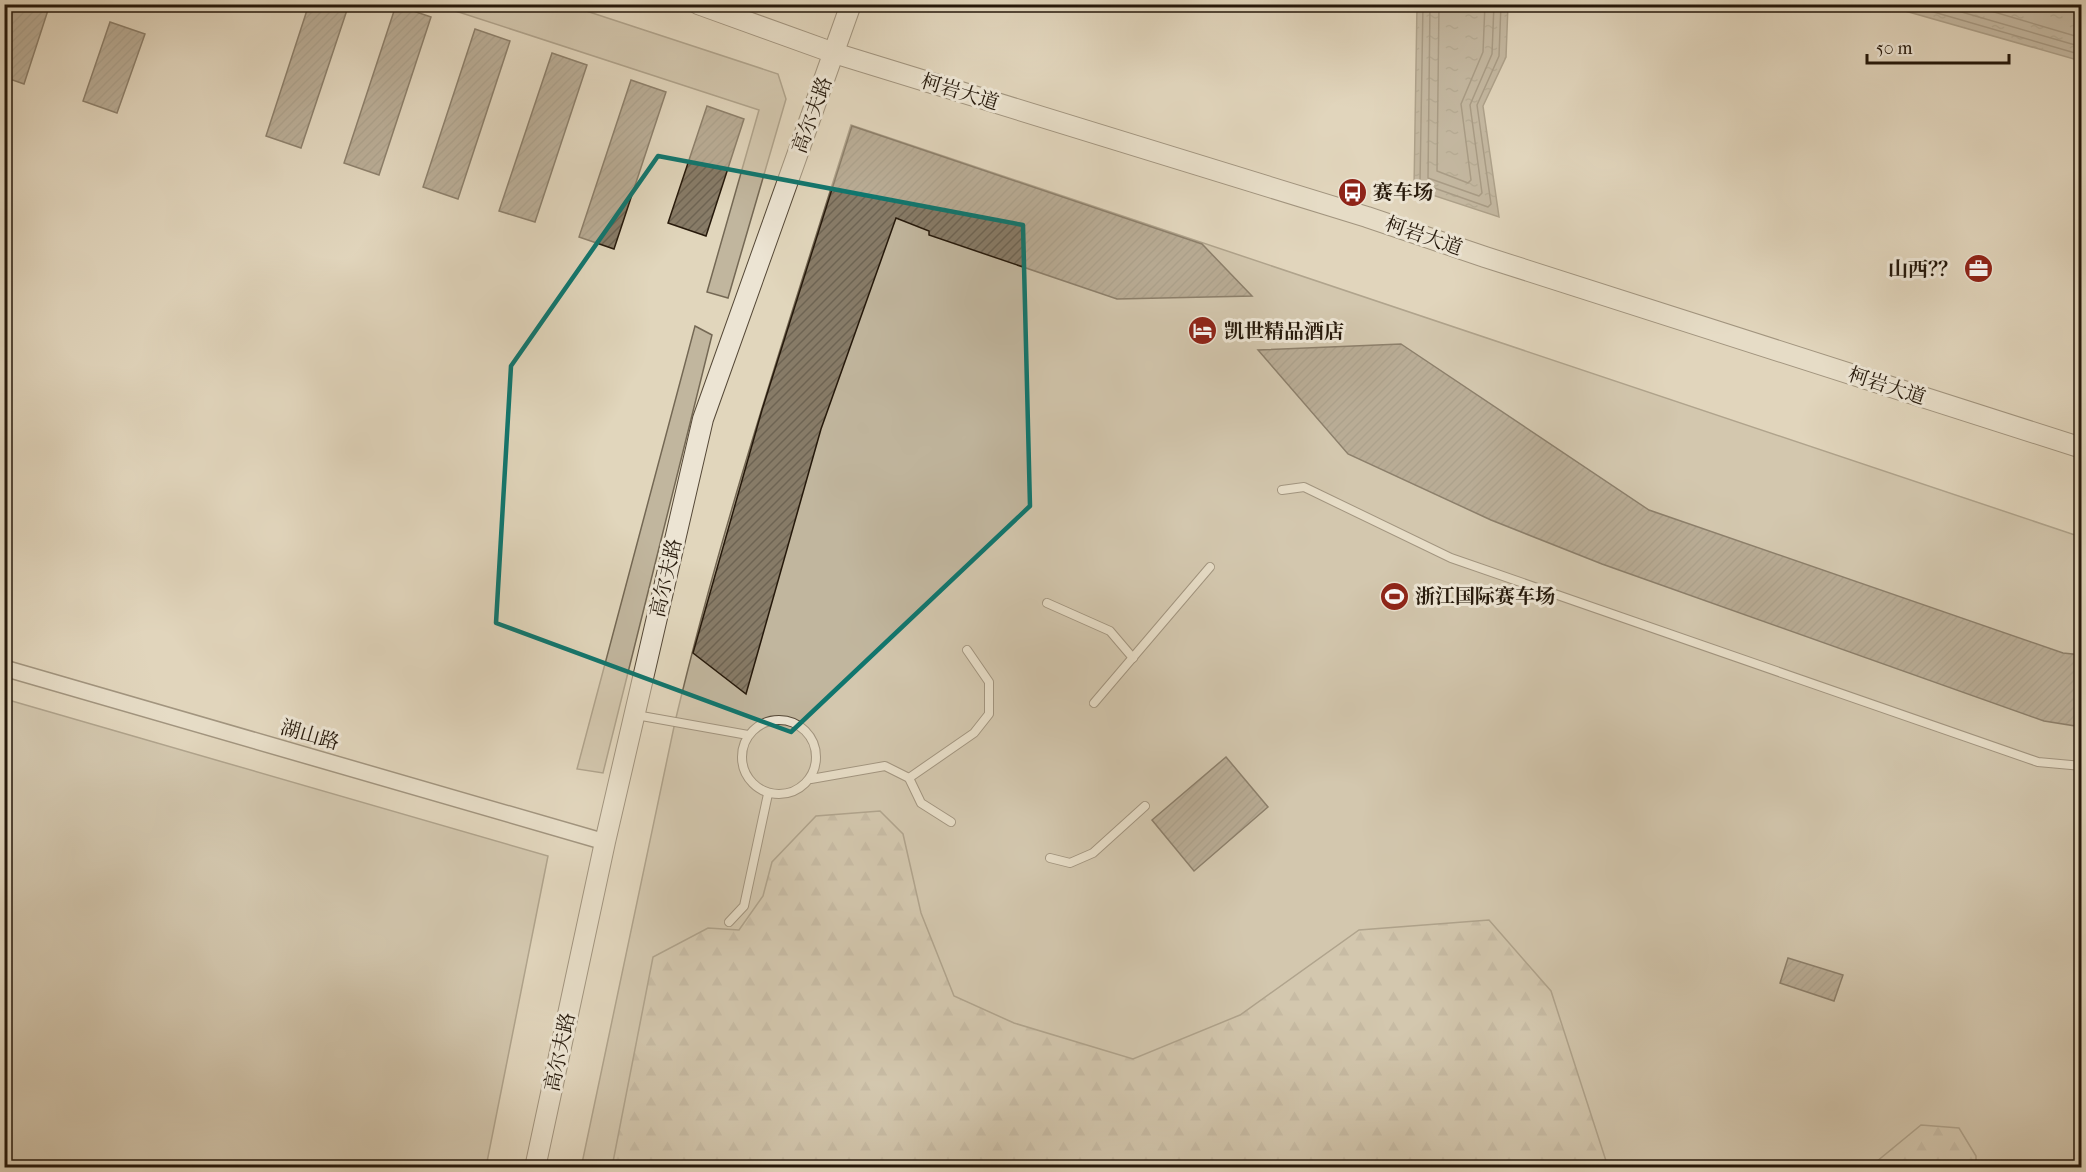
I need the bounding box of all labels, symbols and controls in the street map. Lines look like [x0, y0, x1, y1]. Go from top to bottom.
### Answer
scale bar [1867, 27, 2010, 65]
text: 50 m [1876, 38, 1913, 59]
street label: 柯岩大道 [918, 69, 1002, 115]
street label: 高尔夫路 [788, 73, 836, 157]
bus stop icon: 赛车场 [1336, 176, 1368, 208]
place label: 赛车场 [1373, 181, 1433, 204]
street label: 柯岩大道 [1382, 212, 1466, 260]
office icon: 山西？？ [1963, 253, 1995, 285]
place label: 山西？？ [1888, 258, 1958, 281]
hotel icon: 凯世精品酒店 [1187, 315, 1219, 347]
place label: 凯世精品酒店 [1224, 320, 1344, 343]
street label: 柯岩大道 [1845, 363, 1929, 409]
street label: 高尔夫路 [646, 536, 686, 620]
sports icon: 浙江国际赛车场 [1378, 580, 1410, 612]
place label: 浙江国际赛车场 [1415, 585, 1555, 608]
street label: 湖山路 [278, 716, 342, 754]
street label: 高尔夫路 [540, 1010, 580, 1094]

